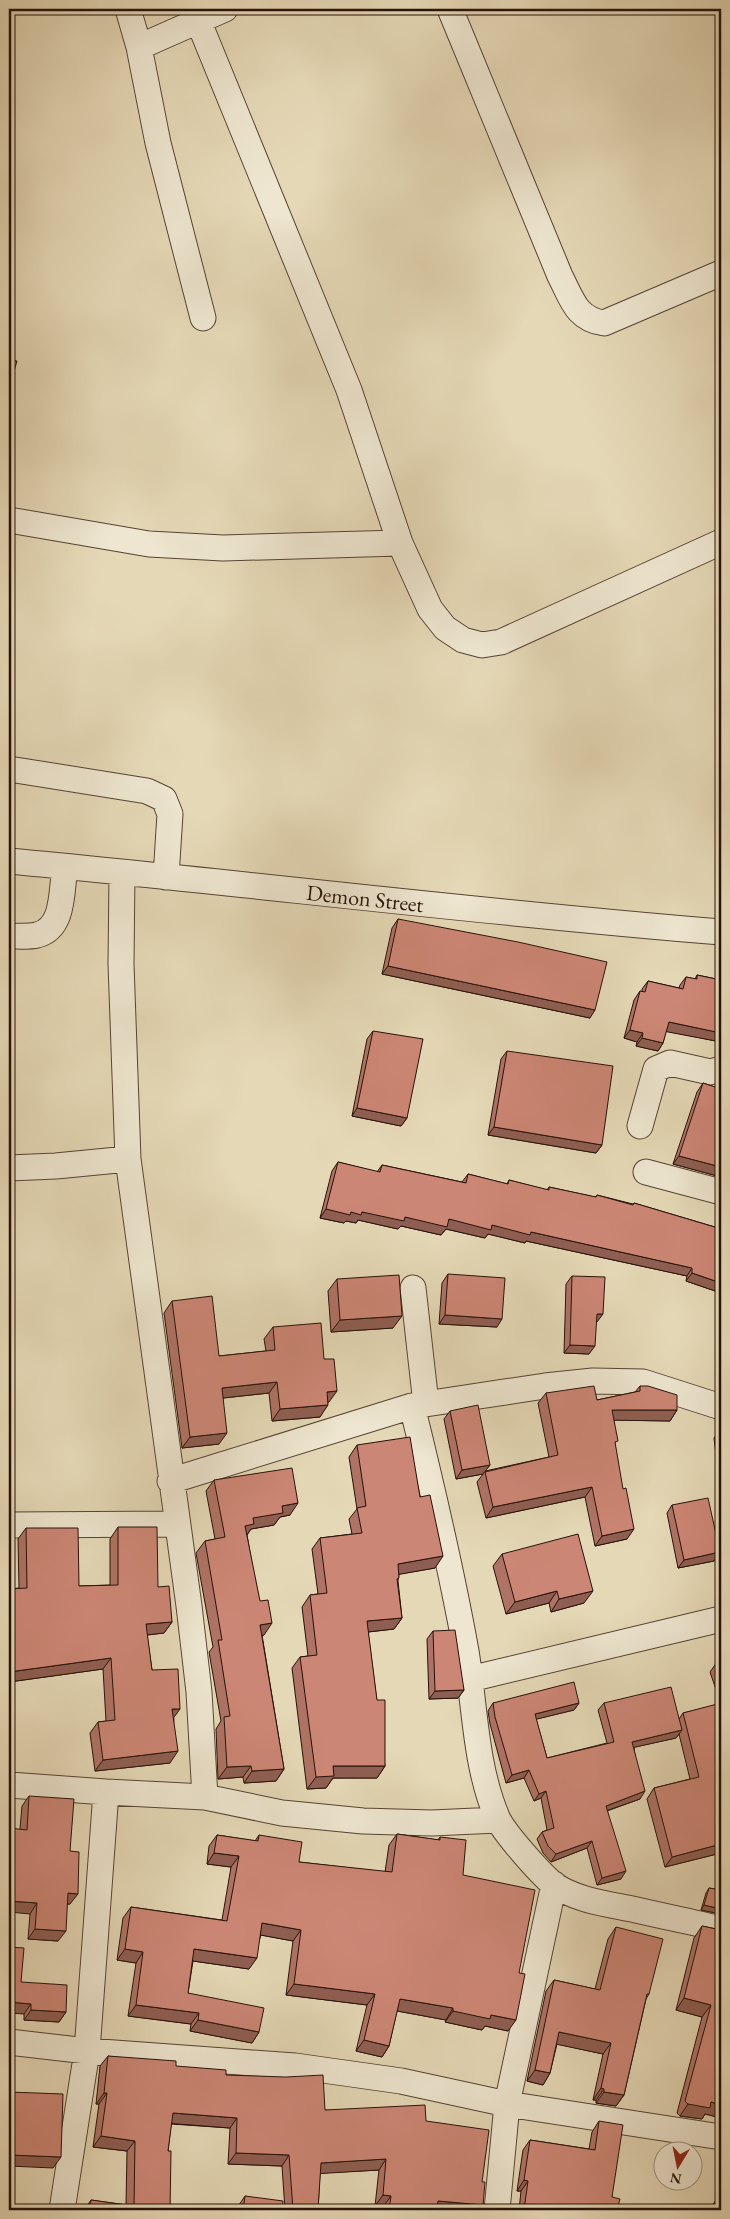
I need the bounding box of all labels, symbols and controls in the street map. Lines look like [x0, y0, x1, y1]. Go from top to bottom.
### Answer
street label: Demon Street [305, 878, 425, 919]
north arrow [652, 2142, 702, 2192]
text: N [668, 2169, 683, 2189]

